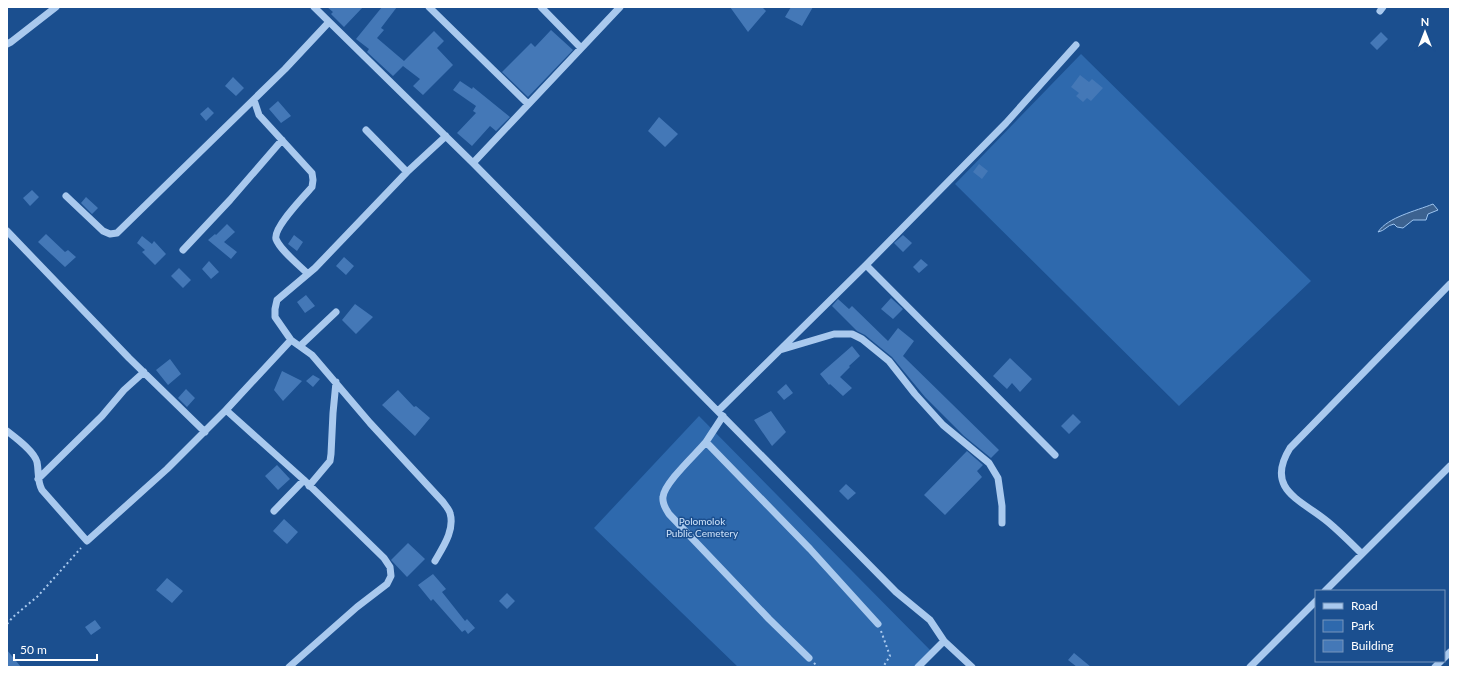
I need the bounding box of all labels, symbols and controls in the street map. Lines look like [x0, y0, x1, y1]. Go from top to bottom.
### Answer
north arrow [1405, 12, 1445, 52]
text: N [1421, 15, 1429, 28]
park label: Polomolok Public Cemetery [666, 515, 739, 539]
legend [1315, 590, 1445, 662]
text: Road [1351, 598, 1378, 613]
text: Park [1351, 618, 1375, 633]
scale bar [14, 636, 97, 662]
text: Building [1351, 638, 1394, 653]
text: 50 m [20, 642, 47, 657]

